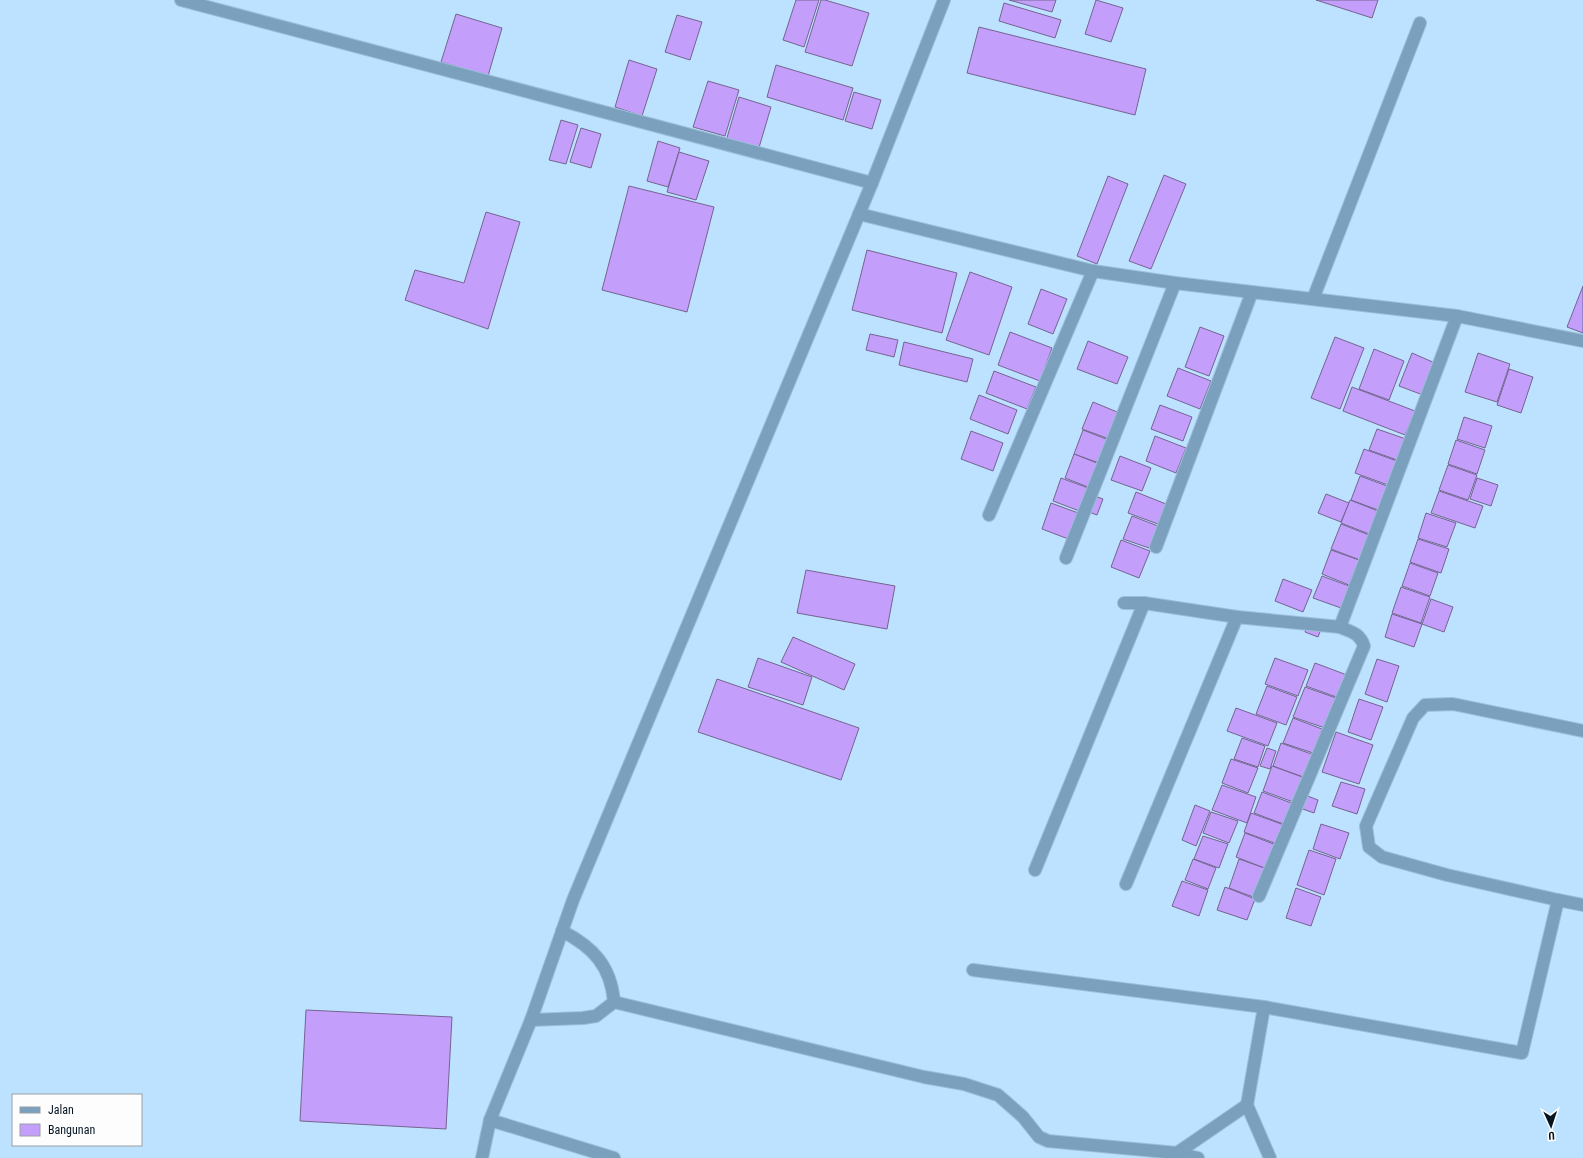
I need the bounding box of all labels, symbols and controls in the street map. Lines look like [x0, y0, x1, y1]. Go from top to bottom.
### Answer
legend [12, 1094, 142, 1146]
text: Jalan [48, 1103, 74, 1117]
north arrow [1531, 1106, 1571, 1146]
text: Bangunan [48, 1123, 95, 1137]
text: U [1548, 1129, 1555, 1142]

